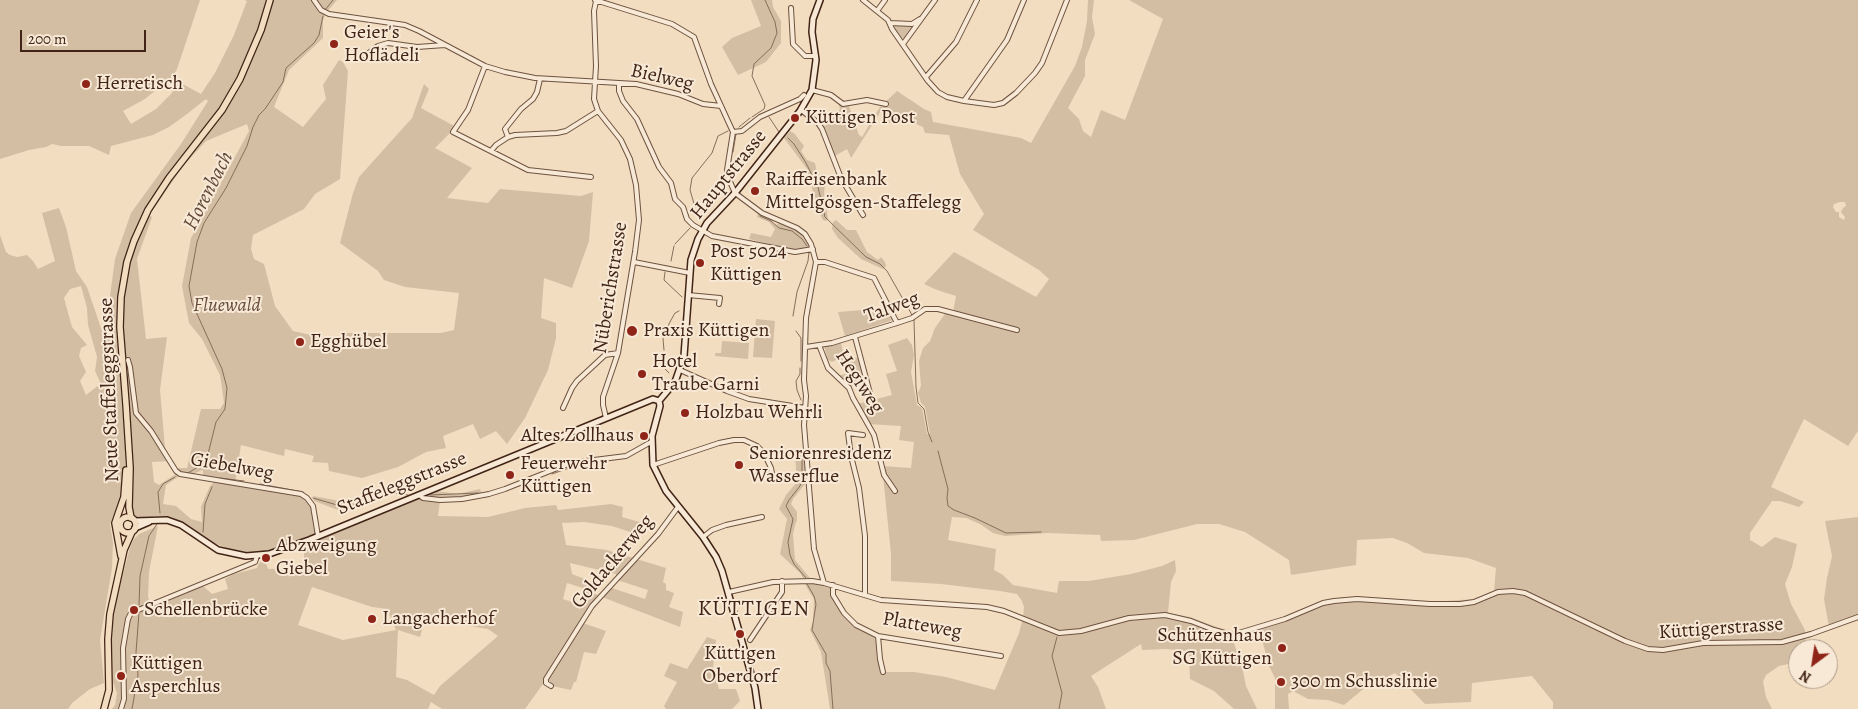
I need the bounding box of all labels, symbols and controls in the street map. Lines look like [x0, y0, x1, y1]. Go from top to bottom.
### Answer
scale bar [22, 20, 149, 52]
place label: Geier's Hoflädeli [344, 21, 420, 68]
text: 200 m [28, 29, 67, 49]
marker: Geier's Hoflädeli [328, 38, 340, 50]
street label: Bielweg [628, 59, 696, 97]
place label: Herretisch [96, 72, 183, 96]
marker: Herretisch [80, 78, 92, 90]
place label: Küttigen Post [805, 106, 915, 130]
marker: Küttigen Post [789, 112, 801, 124]
street label: Hauptstrasse [686, 125, 772, 225]
water label: Horenbach [178, 147, 240, 235]
place label: Raiffeisenbank Mittelgösgen-Staffelegg [765, 168, 961, 215]
marker: Raiffeisenbank Mittelgösgen-Staffelegg [749, 185, 761, 197]
street label: Nüberichstrasse [589, 220, 633, 356]
place label: Post 5024 Küttigen [710, 240, 786, 287]
marker: Post 5024 Küttigen [694, 257, 706, 269]
street label: Talweg [861, 287, 923, 329]
park label: Fluewald [193, 294, 261, 318]
street label: Neue Staffeleggstrasse [95, 297, 125, 483]
place label: Praxis Küttigen [643, 319, 769, 343]
marker: Praxis Küttigen [625, 324, 639, 338]
place label: Egghübel [310, 330, 387, 354]
marker: Egghübel [294, 336, 306, 348]
street label: Hegiweg [829, 345, 889, 419]
place label: Hotel Traube Garni [652, 350, 760, 397]
marker: Hotel Traube Garni [636, 368, 648, 380]
place label: Holzbau Wehrli [695, 401, 823, 425]
marker: Holzbau Wehrli [679, 407, 691, 419]
place label: Altes Zollhaus [521, 424, 634, 448]
marker: Altes Zollhaus [638, 430, 650, 442]
place label: Seniorenresidenz Wasserflue [749, 442, 892, 489]
street label: Staffeleggstrasse [334, 447, 470, 521]
street label: Giebelweg [189, 448, 275, 486]
place label: Feuerwehr Küttigen [520, 452, 607, 499]
marker: Seniorenresidenz Wasserflue [733, 459, 745, 471]
marker: Feuerwehr Küttigen [504, 469, 516, 481]
street label: Goldackerweg [567, 510, 659, 614]
place label: Abzweigung Giebel [276, 534, 377, 581]
marker: Abzweigung Giebel [260, 552, 272, 564]
district label: KÜTTIGEN [697, 597, 811, 623]
place label: Schellenbrücke [144, 598, 268, 622]
marker: Schellenbrücke [128, 604, 140, 616]
place label: Langacherhof [382, 607, 495, 631]
street label: Platteweg [881, 607, 963, 645]
marker: Langacherhof [366, 613, 378, 625]
street label: Küttigerstrasse [1658, 613, 1784, 645]
place label: Schützenhaus SG Küttigen [1157, 624, 1272, 671]
marker: Küttigen Oberdorf [734, 628, 746, 640]
north arrow [1788, 639, 1838, 689]
place label: Küttigen Oberdorf [702, 642, 778, 689]
marker: Schützenhaus SG Küttigen [1276, 642, 1288, 654]
place label: Küttigen Asperchlus [131, 652, 221, 699]
text: N [1796, 666, 1815, 687]
marker: Küttigen Asperchlus [115, 670, 127, 682]
place label: 300 m Schusslinie [1291, 670, 1438, 694]
marker: 300 m Schusslinie [1275, 676, 1287, 688]

